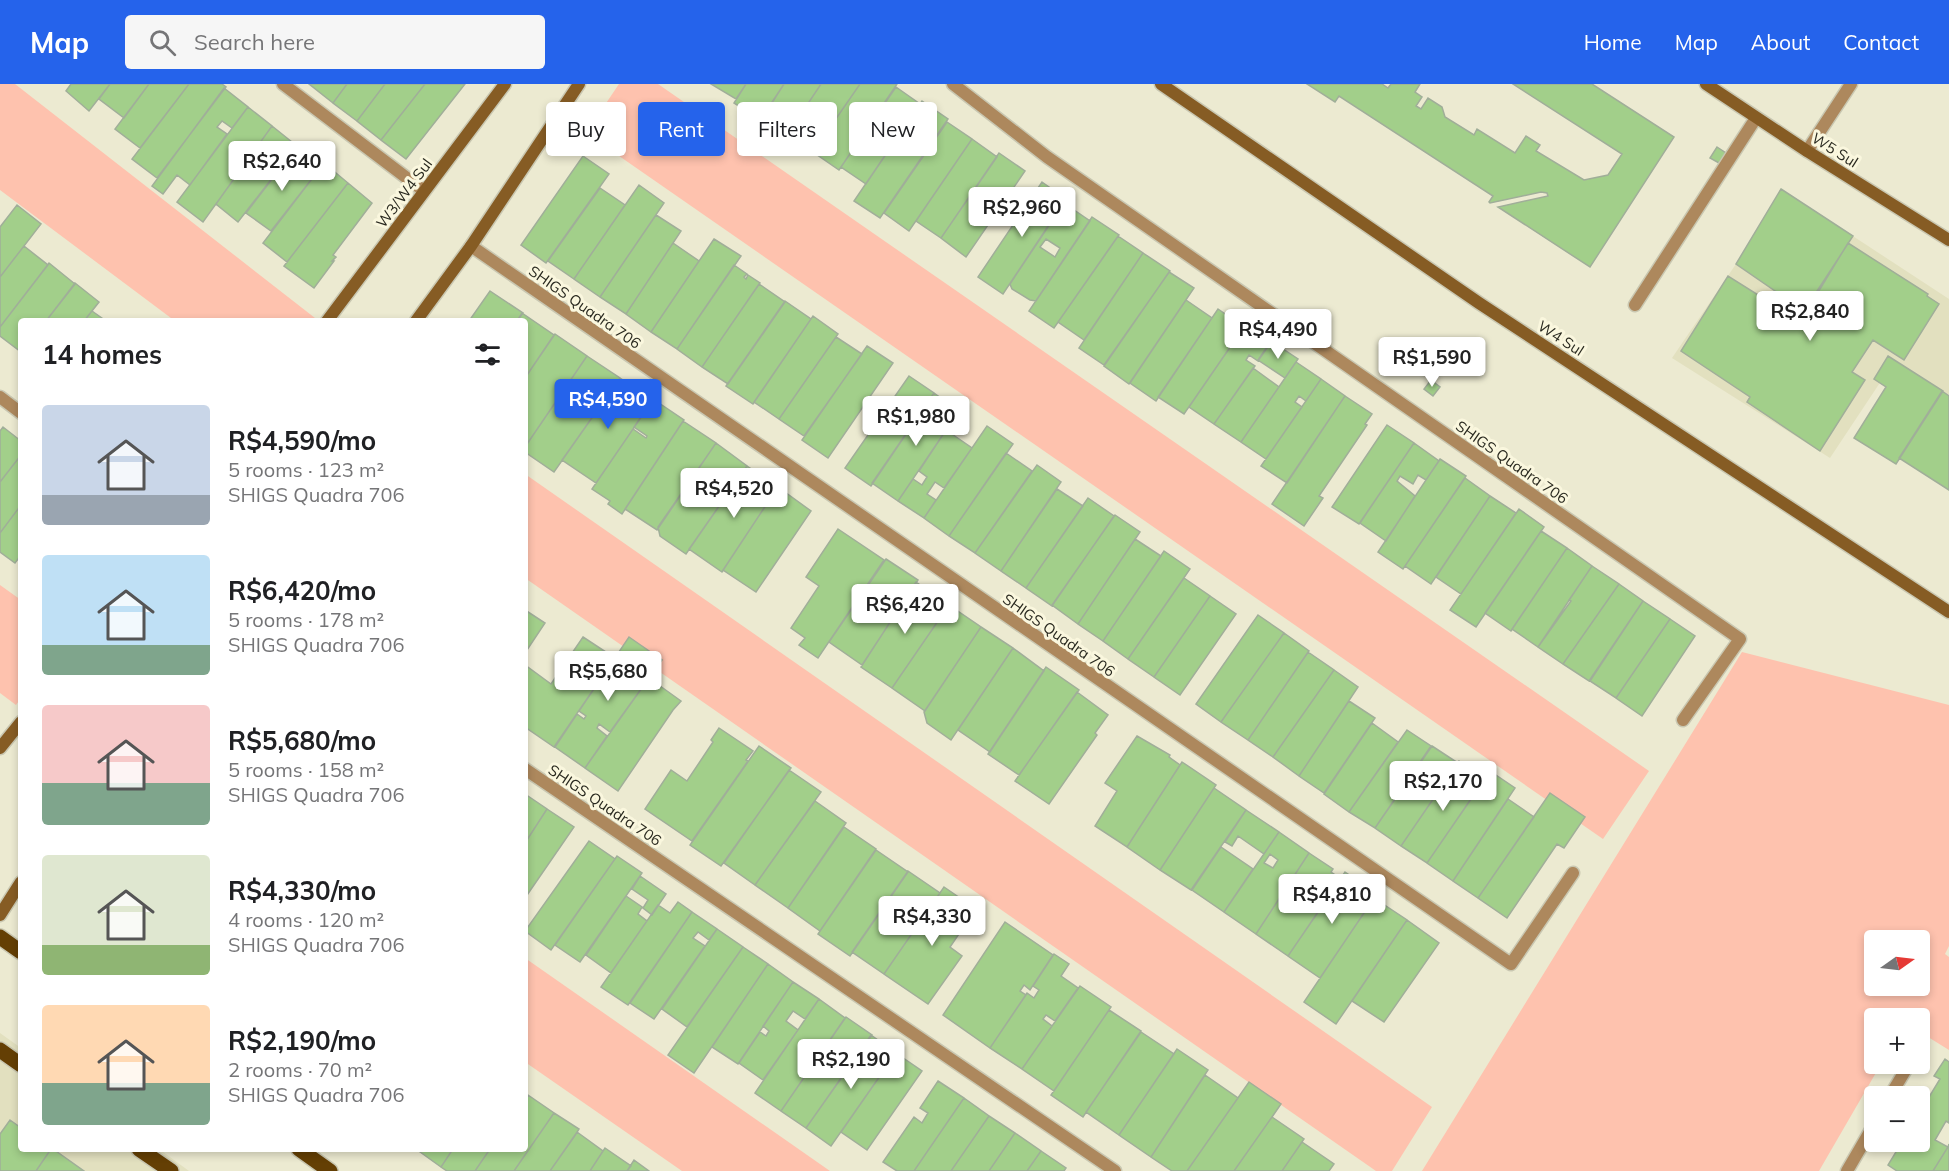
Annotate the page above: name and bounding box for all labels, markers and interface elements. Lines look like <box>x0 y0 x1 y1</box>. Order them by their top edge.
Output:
search box <box>125 15 545 69</box>
text: Map <box>30 25 89 60</box>
icon: search <box>146 26 179 59</box>
text: Search here <box>194 28 315 56</box>
text: Home <box>1584 29 1642 55</box>
text: Map <box>1675 29 1718 55</box>
text: About <box>1751 29 1810 55</box>
text: Contact <box>1843 29 1919 55</box>
chip: Buy <box>546 102 626 156</box>
chip: Rent <box>638 102 725 156</box>
chip: Filters <box>737 102 837 156</box>
chip: New <box>849 102 937 156</box>
street label: W5 Sul <box>1808 128 1862 172</box>
pin: R$2,640 <box>227 141 337 192</box>
text: R$2,640 <box>243 148 322 173</box>
street label: W3/W4 Sul <box>372 155 436 231</box>
pin: R$2,960 <box>967 187 1077 238</box>
text: R$2,960 <box>983 194 1062 219</box>
street label: SHIGS Quadra 706 <box>525 261 645 353</box>
pin: R$2,840 <box>1755 291 1865 342</box>
text: R$2,840 <box>1771 298 1850 323</box>
pin: R$4,490 <box>1223 309 1333 360</box>
text: R$4,490 <box>1239 316 1318 341</box>
street label: W4 Sul <box>1534 316 1588 360</box>
pin: R$1,590 <box>1377 337 1487 388</box>
text: 14 homes <box>42 338 162 371</box>
icon: filters <box>471 338 504 371</box>
text: R$1,590 <box>1393 344 1472 369</box>
pin: R$4,590 <box>553 379 663 430</box>
text: R$4,590 <box>569 386 648 411</box>
pin: R$1,980 <box>861 396 971 447</box>
text: R$1,980 <box>877 403 956 428</box>
street label: SHIGS Quadra 706 <box>1452 416 1572 508</box>
text: R$4,590/mo <box>228 424 376 457</box>
icon: home <box>90 429 162 501</box>
text: 5 rooms · 123 m² <box>228 457 384 482</box>
pin: R$4,520 <box>679 468 789 519</box>
text: R$4,520 <box>695 475 774 500</box>
text: SHIGS Quadra 706 <box>228 482 405 507</box>
text: R$6,420/mo <box>228 574 376 607</box>
icon: home <box>90 579 162 651</box>
pin: R$6,420 <box>850 584 960 635</box>
street label: SHIGS Quadra 706 <box>999 589 1119 681</box>
text: R$6,420 <box>866 591 945 616</box>
text: 5 rooms · 178 m² <box>228 607 384 632</box>
text: SHIGS Quadra 706 <box>228 632 405 657</box>
pin: R$5,680 <box>553 651 663 702</box>
text: R$5,680 <box>569 658 648 683</box>
text: R$5,680/mo <box>228 724 376 757</box>
icon: home <box>90 729 162 801</box>
text: 5 rooms · 158 m² <box>228 757 384 782</box>
street label: SHIGS Quadra 706 <box>545 760 665 850</box>
pin: R$2,170 <box>1388 761 1498 812</box>
text: R$2,170 <box>1404 768 1483 793</box>
text: SHIGS Quadra 706 <box>228 782 405 807</box>
text: R$4,330/mo <box>228 874 376 907</box>
pin: R$4,810 <box>1277 874 1387 925</box>
icon: home <box>90 879 162 951</box>
text: R$4,810 <box>1293 881 1372 906</box>
pin: R$4,330 <box>877 896 987 947</box>
text: R$4,330 <box>893 903 972 928</box>
text: 4 rooms · 120 m² <box>228 907 384 932</box>
north arrow <box>1864 930 1930 996</box>
map controls <box>1864 930 1930 1152</box>
text: SHIGS Quadra 706 <box>228 932 405 957</box>
button: + <box>1864 1008 1930 1074</box>
text: R$2,190/mo <box>228 1024 376 1057</box>
icon: home <box>90 1029 162 1101</box>
pin: R$2,190 <box>796 1039 906 1090</box>
text: R$2,190 <box>812 1046 891 1071</box>
text: 2 rooms · 70 m² <box>228 1057 372 1082</box>
text: SHIGS Quadra 706 <box>228 1082 405 1107</box>
button: − <box>1864 1086 1930 1152</box>

